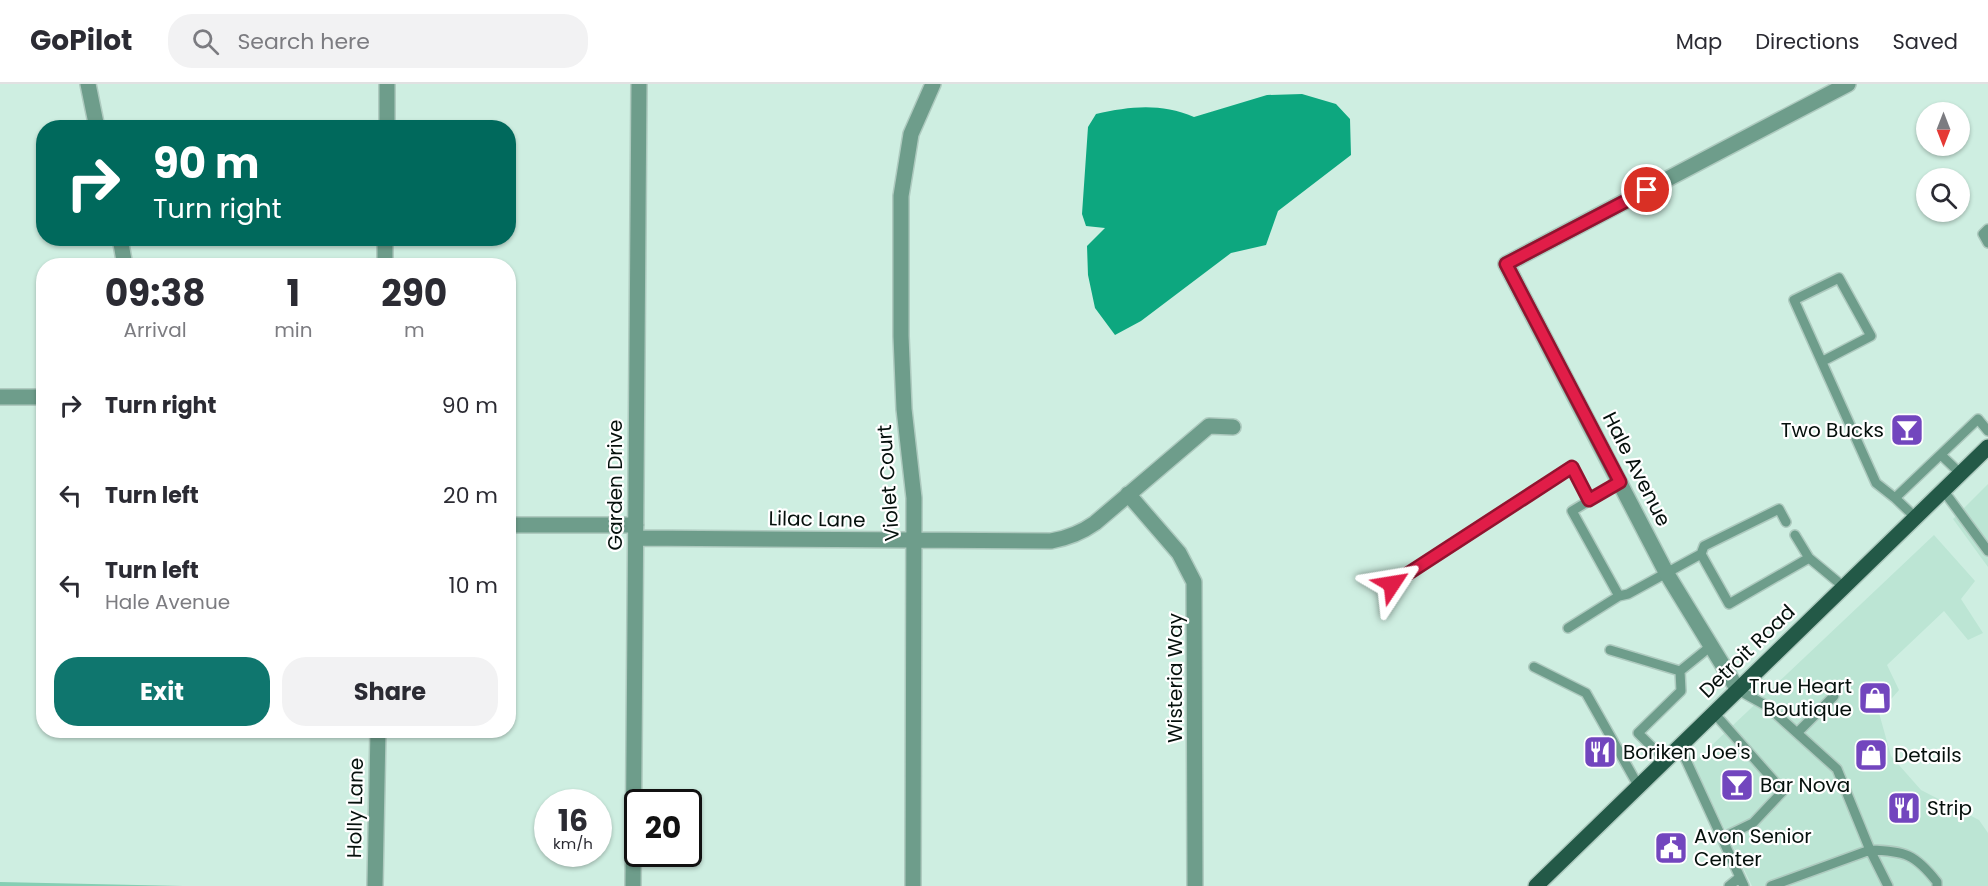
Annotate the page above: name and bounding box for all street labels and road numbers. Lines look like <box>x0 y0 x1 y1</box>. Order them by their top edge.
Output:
street label: Hale Avenue <box>1596 407 1678 531</box>
street label: Garden Drive <box>601 420 629 550</box>
street label: Violet Court <box>870 424 906 542</box>
street label: Lilac Lane <box>768 504 866 534</box>
street label: Detroit Road <box>1693 598 1801 704</box>
street label: Wisteria Way <box>1161 613 1189 743</box>
street label: Holly Lane <box>340 758 370 858</box>

